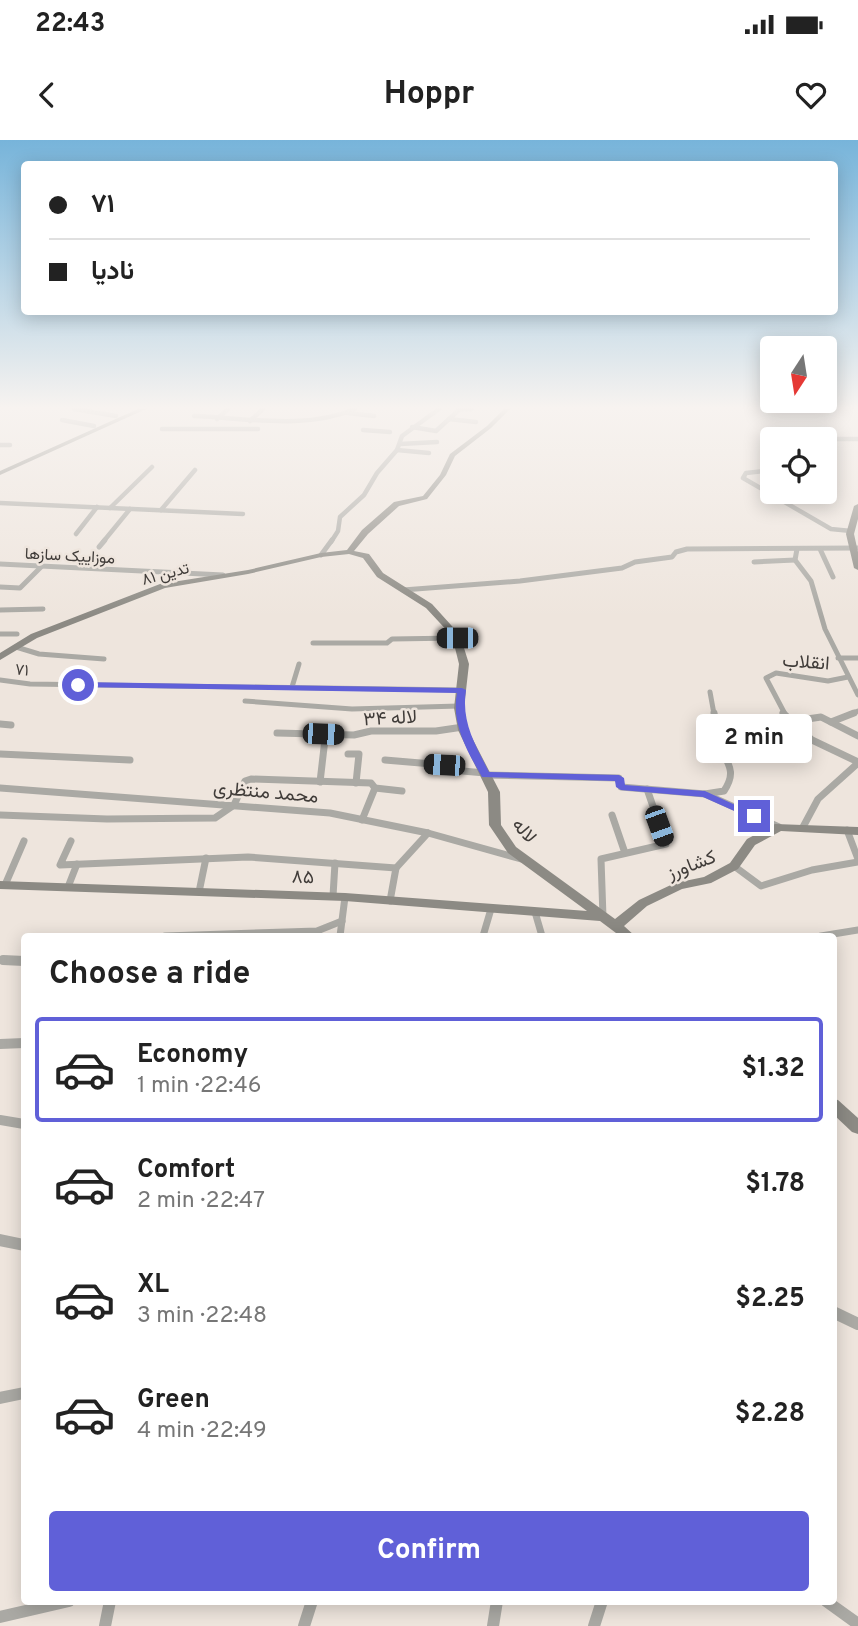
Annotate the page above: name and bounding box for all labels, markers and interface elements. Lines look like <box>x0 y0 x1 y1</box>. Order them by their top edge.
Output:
text: 22:43 <box>35 8 105 41</box>
text: Hoppr <box>384 75 474 115</box>
icon: back <box>28 76 66 114</box>
icon: heart <box>792 76 830 114</box>
text: ۷۱ <box>91 189 115 222</box>
text: نادیا <box>91 256 134 289</box>
north arrow <box>760 336 836 413</box>
map controls <box>760 336 837 504</box>
button: locate <box>760 427 837 504</box>
street label: موزاییک سازها <box>24 545 115 569</box>
street label: تدین ۸۱ <box>140 559 192 591</box>
car <box>437 628 479 649</box>
street label: انقلاب <box>781 649 830 677</box>
street label: ۷۱ <box>14 660 30 682</box>
route start <box>62 669 94 701</box>
street label: لاله ۳۴ <box>363 706 418 732</box>
callout: 2 min <box>696 714 812 764</box>
car <box>302 723 345 745</box>
text: 2 min <box>724 724 784 753</box>
car <box>423 753 466 777</box>
street label: محمد منتظری <box>212 776 319 810</box>
route end <box>738 800 770 832</box>
car <box>642 803 677 849</box>
street label: لاله <box>506 814 541 849</box>
street label: کشاورز <box>663 846 720 886</box>
street label: ۸۵ <box>291 866 315 890</box>
text: Choose a ride <box>49 955 250 995</box>
icon: car <box>53 1038 116 1101</box>
text: Economy <box>137 1039 248 1072</box>
text: $1.32 <box>742 1053 805 1086</box>
text: 1 min · 22:46 <box>137 1072 261 1101</box>
icon: car <box>53 1153 116 1216</box>
text: Comfort <box>137 1154 235 1187</box>
text: $1.78 <box>745 1168 805 1201</box>
text: 2 min · 22:47 <box>137 1187 265 1216</box>
icon: car <box>53 1268 116 1331</box>
text: XL <box>137 1269 169 1302</box>
text: $2.25 <box>735 1283 805 1316</box>
text: 3 min · 22:48 <box>137 1302 267 1331</box>
icon: car <box>53 1383 116 1446</box>
text: Green <box>137 1384 210 1417</box>
text: $2.28 <box>735 1398 805 1431</box>
text: 4 min · 22:49 <box>137 1417 267 1446</box>
button: Confirm <box>49 1511 809 1591</box>

